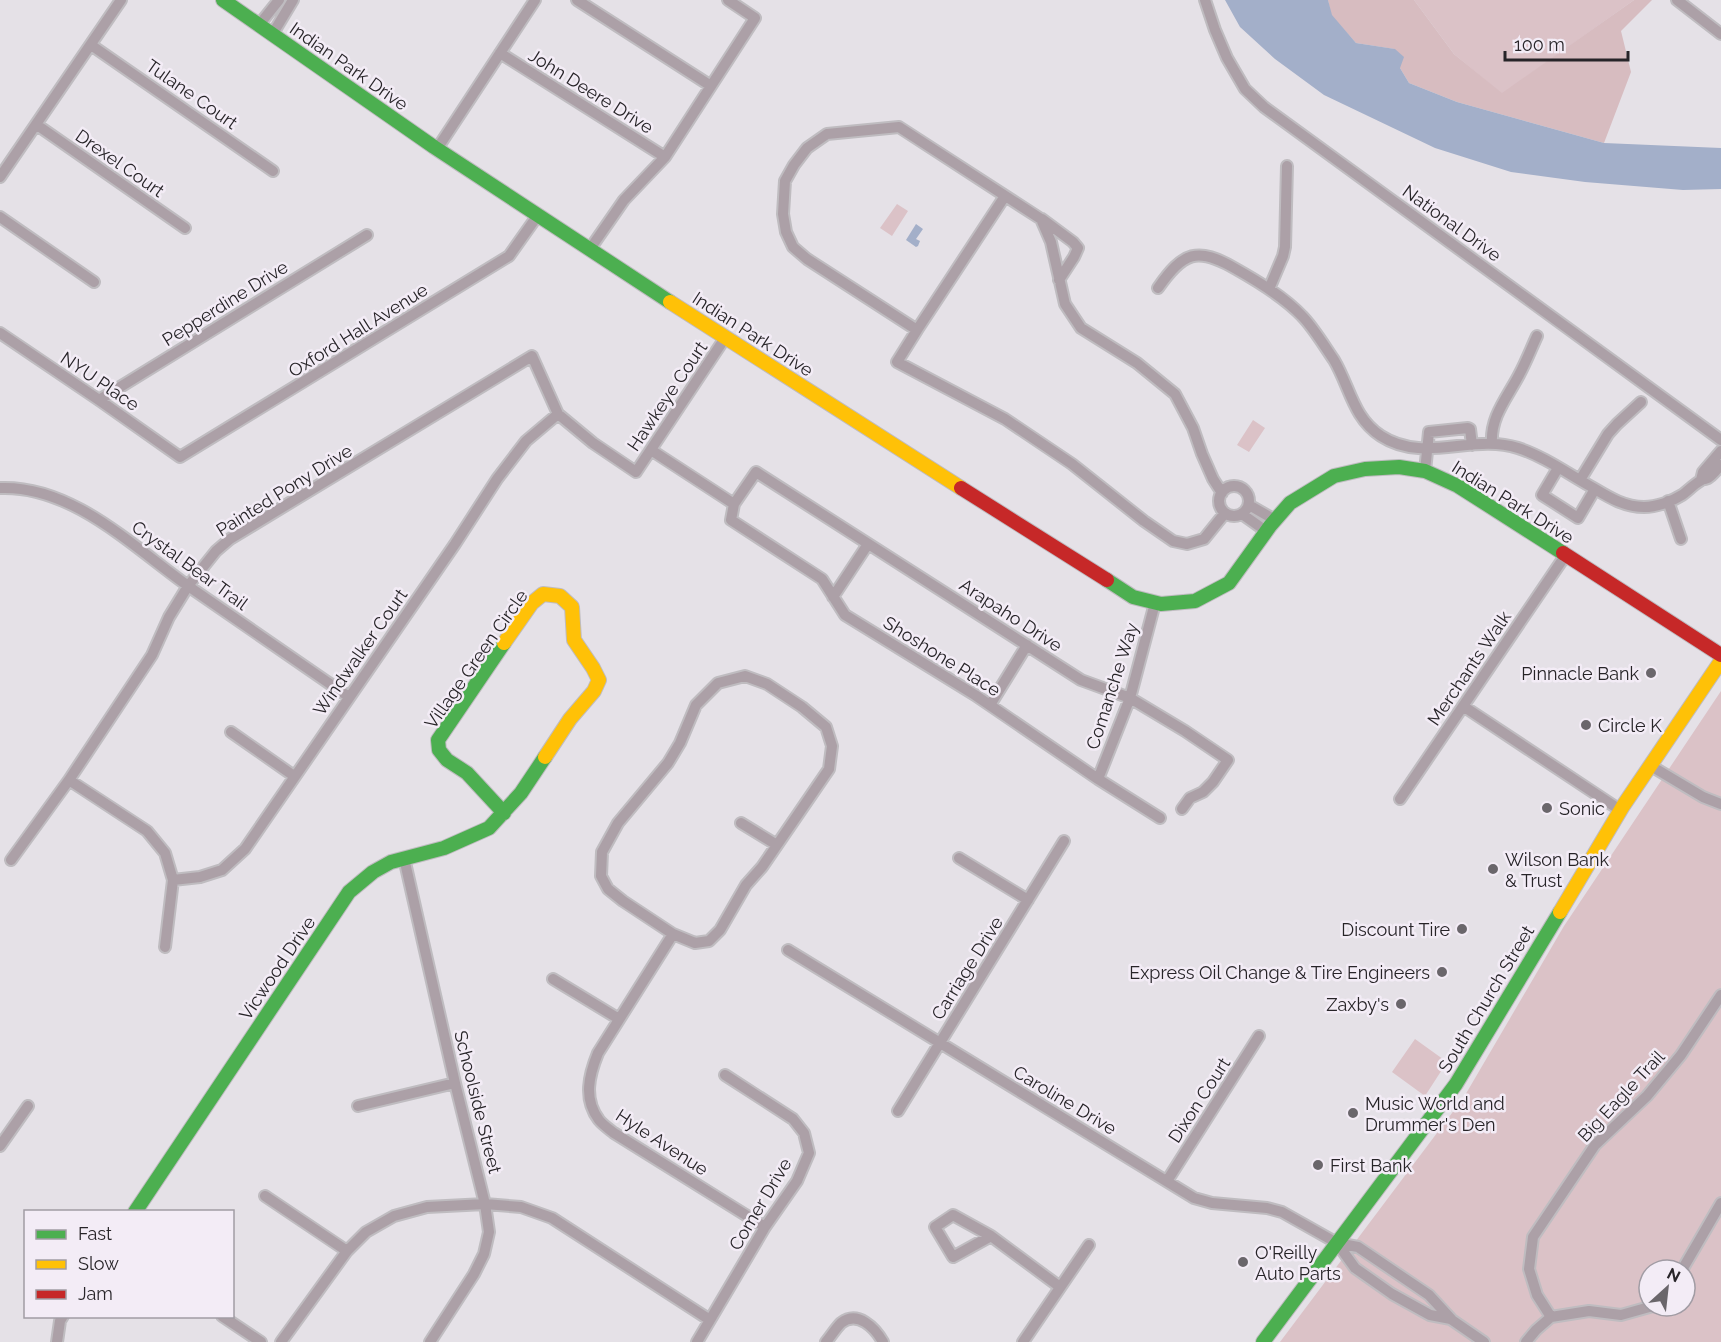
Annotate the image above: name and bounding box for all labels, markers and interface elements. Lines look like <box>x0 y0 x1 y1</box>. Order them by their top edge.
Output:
street label: Indian Park Drive <box>286 17 412 115</box>
scale bar <box>1505 24 1628 62</box>
text: 100 m <box>1514 34 1565 55</box>
street label: John Deere Drive <box>525 44 658 138</box>
street label: Tulane Court <box>142 55 242 133</box>
street label: Drexel Court <box>72 125 168 201</box>
street label: National Drive <box>1399 180 1506 266</box>
street label: Pepperdine Drive <box>158 256 292 350</box>
street label: Oxford Hall Avenue <box>285 278 432 381</box>
street label: Indian Park Drive <box>689 287 817 381</box>
street label: Hawkeye Court <box>623 337 711 455</box>
street label: NYU Place <box>57 347 144 415</box>
street label: Painted Pony Drive <box>212 439 356 540</box>
street label: Indian Park Drive <box>1448 456 1578 548</box>
street label: Crystal Bear Trail <box>128 516 252 614</box>
street label: Arapaho Drive <box>956 574 1067 656</box>
street label: Windwalker Court <box>308 585 412 719</box>
street label: Village Green Circle <box>420 585 532 733</box>
street label: Merchants Walk <box>1423 606 1515 729</box>
street label: Shoshone Place <box>880 612 1005 701</box>
street label: Comanche Way <box>1082 620 1142 752</box>
place label: Pinnacle Bank <box>1521 663 1639 684</box>
marker: Pinnacle Bank <box>1644 666 1658 680</box>
place label: Circle K <box>1598 715 1662 736</box>
marker: Circle K <box>1579 718 1593 732</box>
place label: Sonic <box>1559 798 1605 819</box>
marker: Sonic <box>1540 801 1554 815</box>
place label: Wilson Bank & Trust <box>1505 849 1609 891</box>
marker: Wilson Bank & Trust <box>1486 862 1500 876</box>
street label: Vicwood Drive <box>235 912 320 1024</box>
street label: Carriage Drive <box>927 912 1007 1023</box>
place label: Discount Tire <box>1341 919 1450 940</box>
street label: South Church Street <box>1434 922 1538 1076</box>
marker: Discount Tire <box>1455 922 1469 936</box>
place label: Express Oil Change & Tire Engineers <box>1129 962 1430 983</box>
marker: Express Oil Change & Tire Engineers <box>1435 965 1449 979</box>
place label: Zaxby's <box>1326 994 1389 1015</box>
marker: Zaxby's <box>1394 997 1408 1011</box>
street label: Schoolside Street <box>450 1028 506 1176</box>
street label: Big Eagle Trail <box>1573 1046 1669 1146</box>
street label: Dixon Court <box>1164 1053 1234 1147</box>
street label: Caroline Drive <box>1010 1061 1121 1139</box>
place label: Music World and Drummer's Den <box>1365 1093 1505 1135</box>
street label: Hyle Avenue <box>612 1104 712 1180</box>
marker: Music World and Drummer's Den <box>1346 1106 1360 1120</box>
street label: Comer Drive <box>724 1154 796 1254</box>
place label: First Bank <box>1330 1155 1412 1176</box>
marker: First Bank <box>1311 1158 1325 1172</box>
legend <box>24 1210 234 1318</box>
text: Fast <box>78 1223 112 1244</box>
place label: O'Reilly Auto Parts <box>1255 1242 1341 1284</box>
text: Slow <box>78 1253 119 1274</box>
marker: O'Reilly Auto Parts <box>1236 1255 1250 1269</box>
north arrow <box>1637 1258 1697 1318</box>
text: N <box>1664 1264 1683 1286</box>
text: Jam <box>78 1283 113 1304</box>

